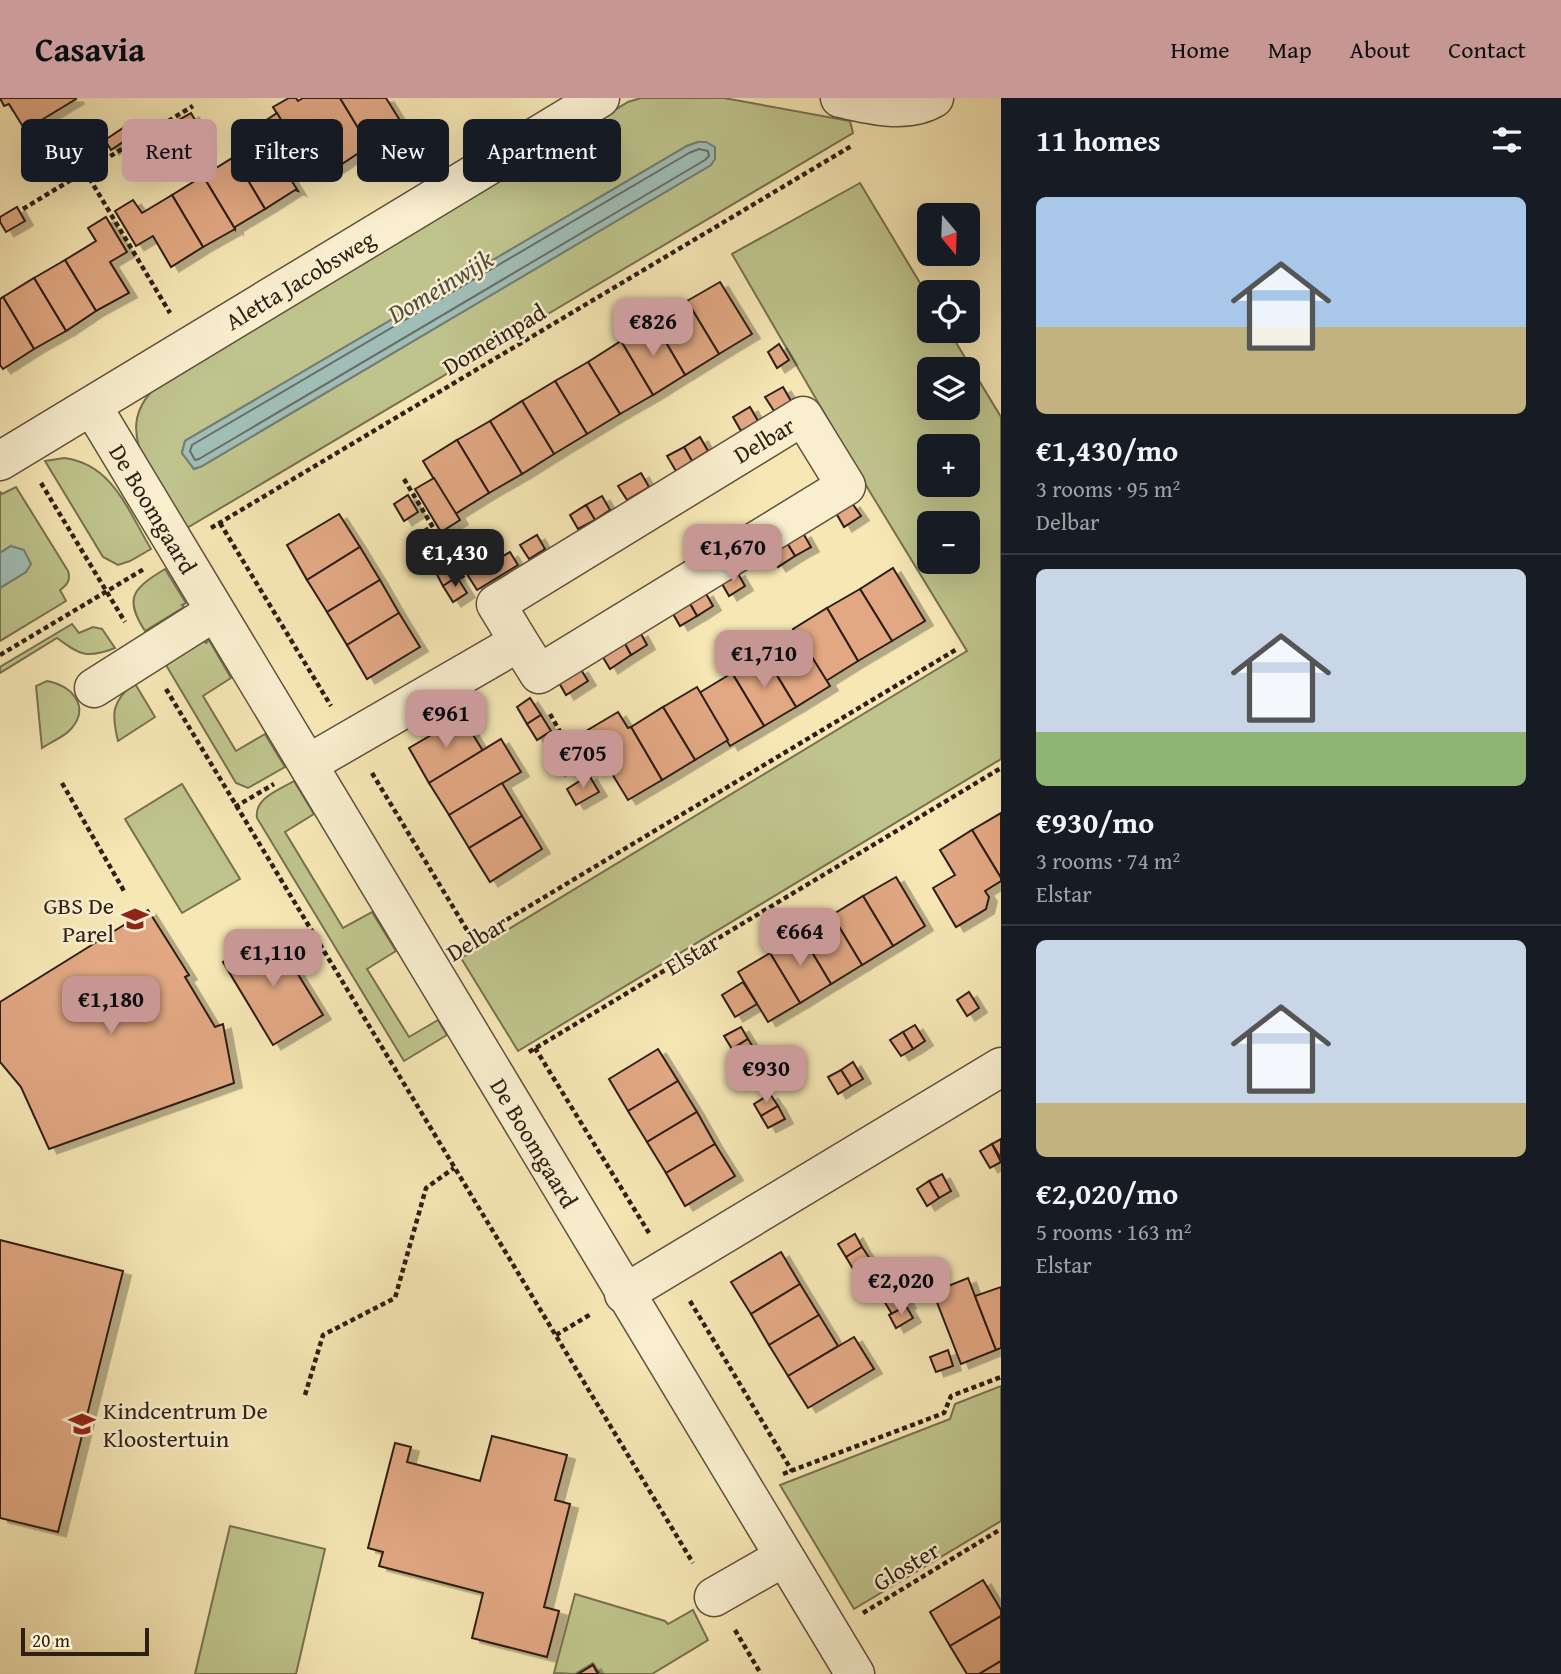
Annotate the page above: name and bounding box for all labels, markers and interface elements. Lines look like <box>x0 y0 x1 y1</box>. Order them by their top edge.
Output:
text: Casavia <box>35 25 145 73</box>
text: Home <box>1171 32 1230 67</box>
text: Map <box>1268 32 1312 67</box>
text: About <box>1350 32 1410 67</box>
text: Contact <box>1448 32 1526 67</box>
text: 11 homes <box>1036 118 1161 162</box>
chip: Buy <box>21 119 108 182</box>
chip: Rent <box>122 119 217 182</box>
chip: Filters <box>231 119 343 182</box>
chip: New <box>357 119 449 182</box>
chip: Apartment <box>463 119 621 182</box>
icon: filters <box>1488 121 1526 159</box>
north arrow <box>917 203 980 266</box>
map controls <box>917 203 980 574</box>
street label: Aletta Jacobsweg <box>218 221 382 339</box>
water label: Domeinwijk <box>379 239 500 333</box>
icon: home <box>1218 243 1344 369</box>
button: locate <box>917 280 980 343</box>
street label: Domeinpad <box>436 294 552 384</box>
pin: €826 <box>612 299 694 358</box>
text: €826 <box>629 304 677 337</box>
button: layers <box>917 357 980 420</box>
street label: Delbar <box>727 408 801 472</box>
text: €1,430/mo <box>1036 428 1178 472</box>
button: + <box>917 434 980 497</box>
street label: De Boomgaard <box>100 437 206 581</box>
text: 3 rooms · 95 m² <box>1036 472 1180 505</box>
text: Delbar <box>1036 505 1099 538</box>
button: − <box>917 511 980 574</box>
pin: €1,670 <box>676 524 790 584</box>
pin: €1,430 <box>398 530 512 589</box>
text: €1,670 <box>700 530 766 563</box>
text: €1,430 <box>422 535 488 568</box>
icon: home <box>1218 615 1344 741</box>
pin: €1,710 <box>707 630 821 690</box>
text: €1,710 <box>731 636 797 669</box>
pin: €961 <box>405 690 487 750</box>
text: €961 <box>422 696 470 729</box>
pin: €705 <box>542 730 624 790</box>
text: €705 <box>559 736 607 769</box>
text: €930/mo <box>1036 800 1154 844</box>
text: 3 rooms · 74 m² <box>1036 844 1180 877</box>
text: Elstar <box>1036 877 1092 910</box>
place label: GBS De Parel <box>43 888 114 951</box>
school or university icon: GBS De Parel <box>120 904 150 934</box>
street label: Delbar <box>440 906 514 970</box>
pin: €664 <box>759 908 841 968</box>
text: €664 <box>776 914 824 947</box>
street label: Elstar <box>658 924 726 984</box>
pin: €1,110 <box>216 930 330 989</box>
text: €1,110 <box>240 935 306 968</box>
pin: €1,180 <box>54 976 168 1036</box>
text: €1,180 <box>78 982 144 1015</box>
icon: home <box>1218 986 1344 1112</box>
pin: €930 <box>725 1046 807 1105</box>
text: €930 <box>742 1051 790 1084</box>
street label: De Boomgaard <box>481 1071 587 1215</box>
text: €2,020/mo <box>1036 1171 1178 1215</box>
text: 5 rooms · 163 m² <box>1036 1215 1191 1248</box>
text: Elstar <box>1036 1248 1092 1281</box>
pin: €2,020 <box>844 1258 958 1317</box>
text: €2,020 <box>868 1263 934 1296</box>
place label: Kindcentrum De Kloostertuin <box>103 1393 268 1456</box>
school or university icon: Kindcentrum De Kloostertuin <box>67 1409 97 1439</box>
street label: Gloster <box>866 1532 946 1600</box>
scale bar <box>21 1625 149 1657</box>
text: 20 m <box>32 1626 70 1654</box>

